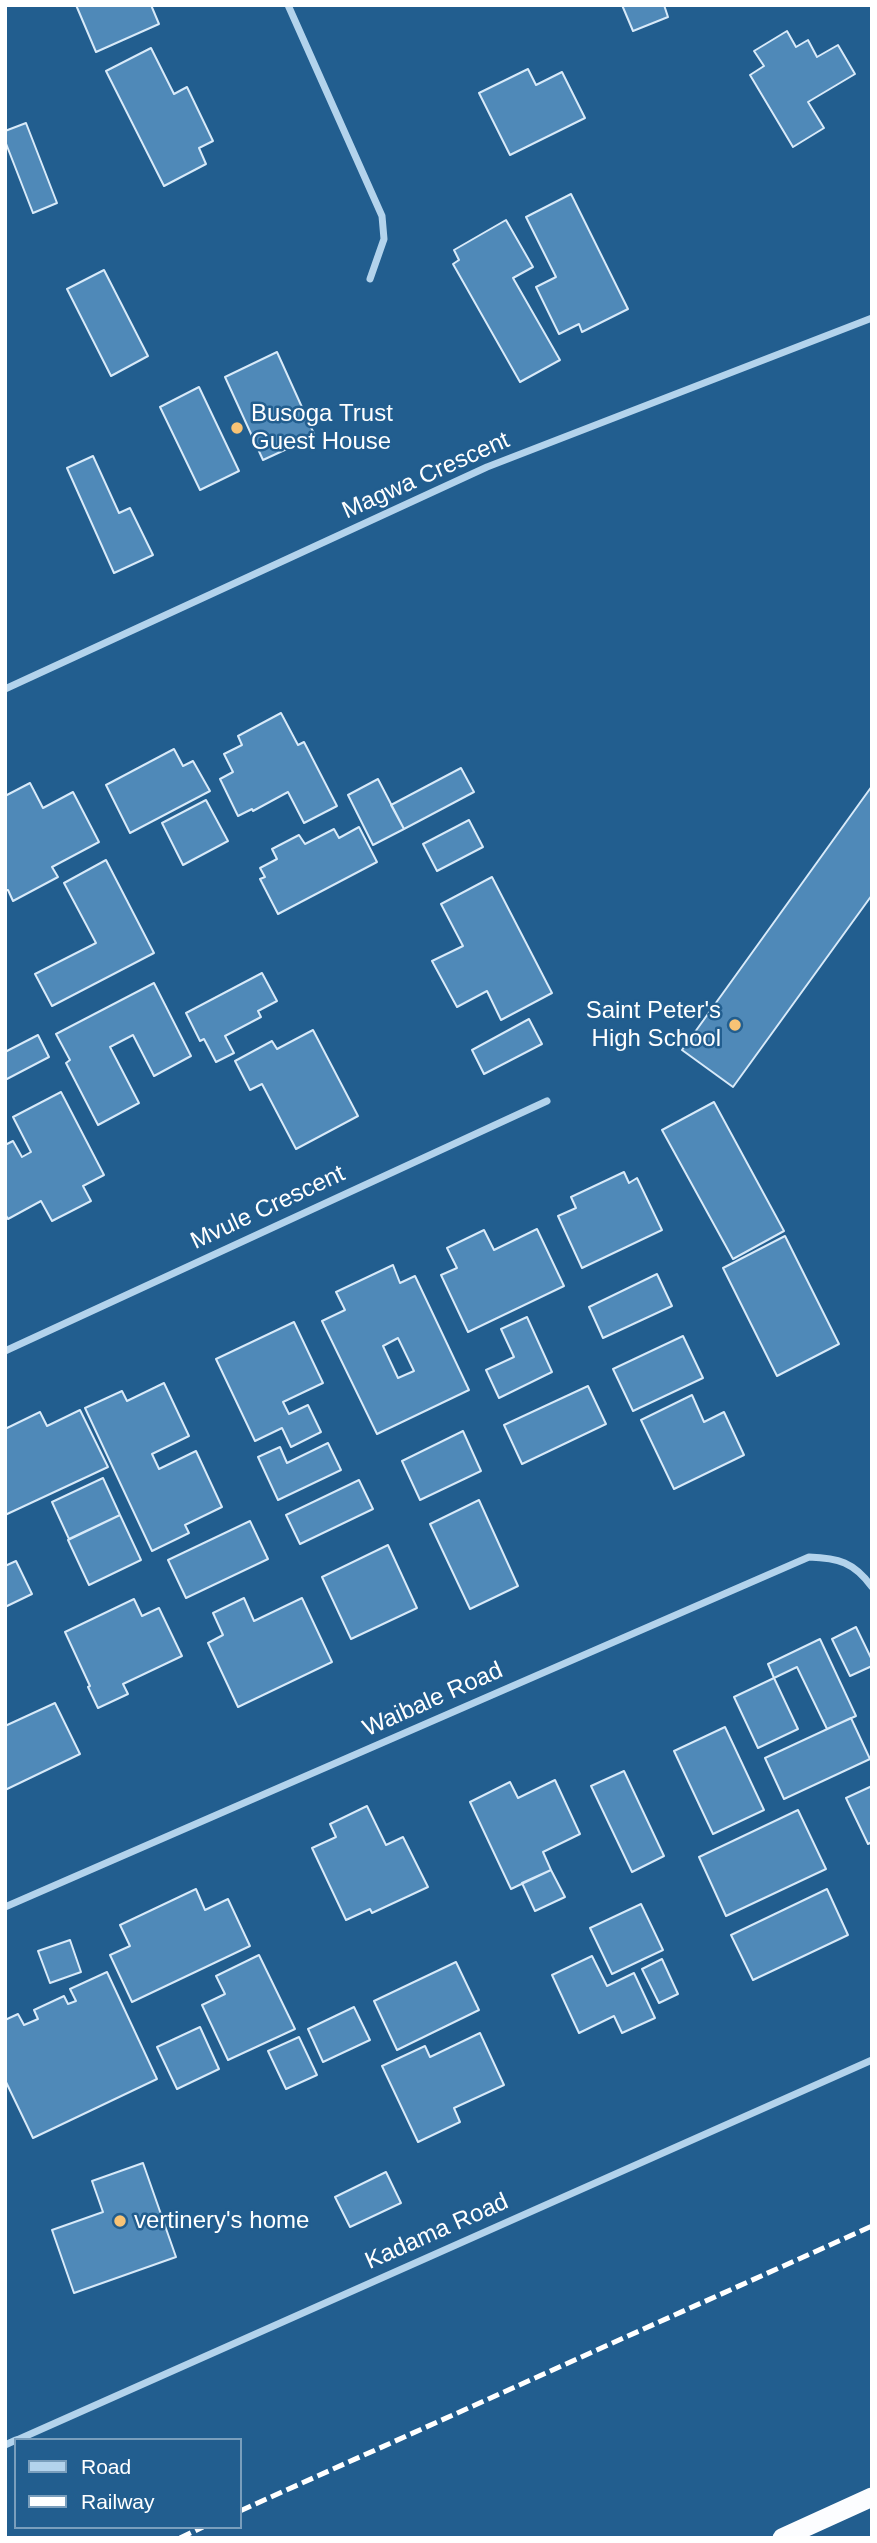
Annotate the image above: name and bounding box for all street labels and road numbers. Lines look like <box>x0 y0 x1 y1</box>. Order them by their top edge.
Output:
street label: Magwa Crescent <box>338 426 514 526</box>
street label: Mvule Crescent <box>186 1160 350 1256</box>
street label: Waibale Road <box>359 1656 507 1744</box>
street label: Kadama Road <box>361 2188 513 2276</box>

